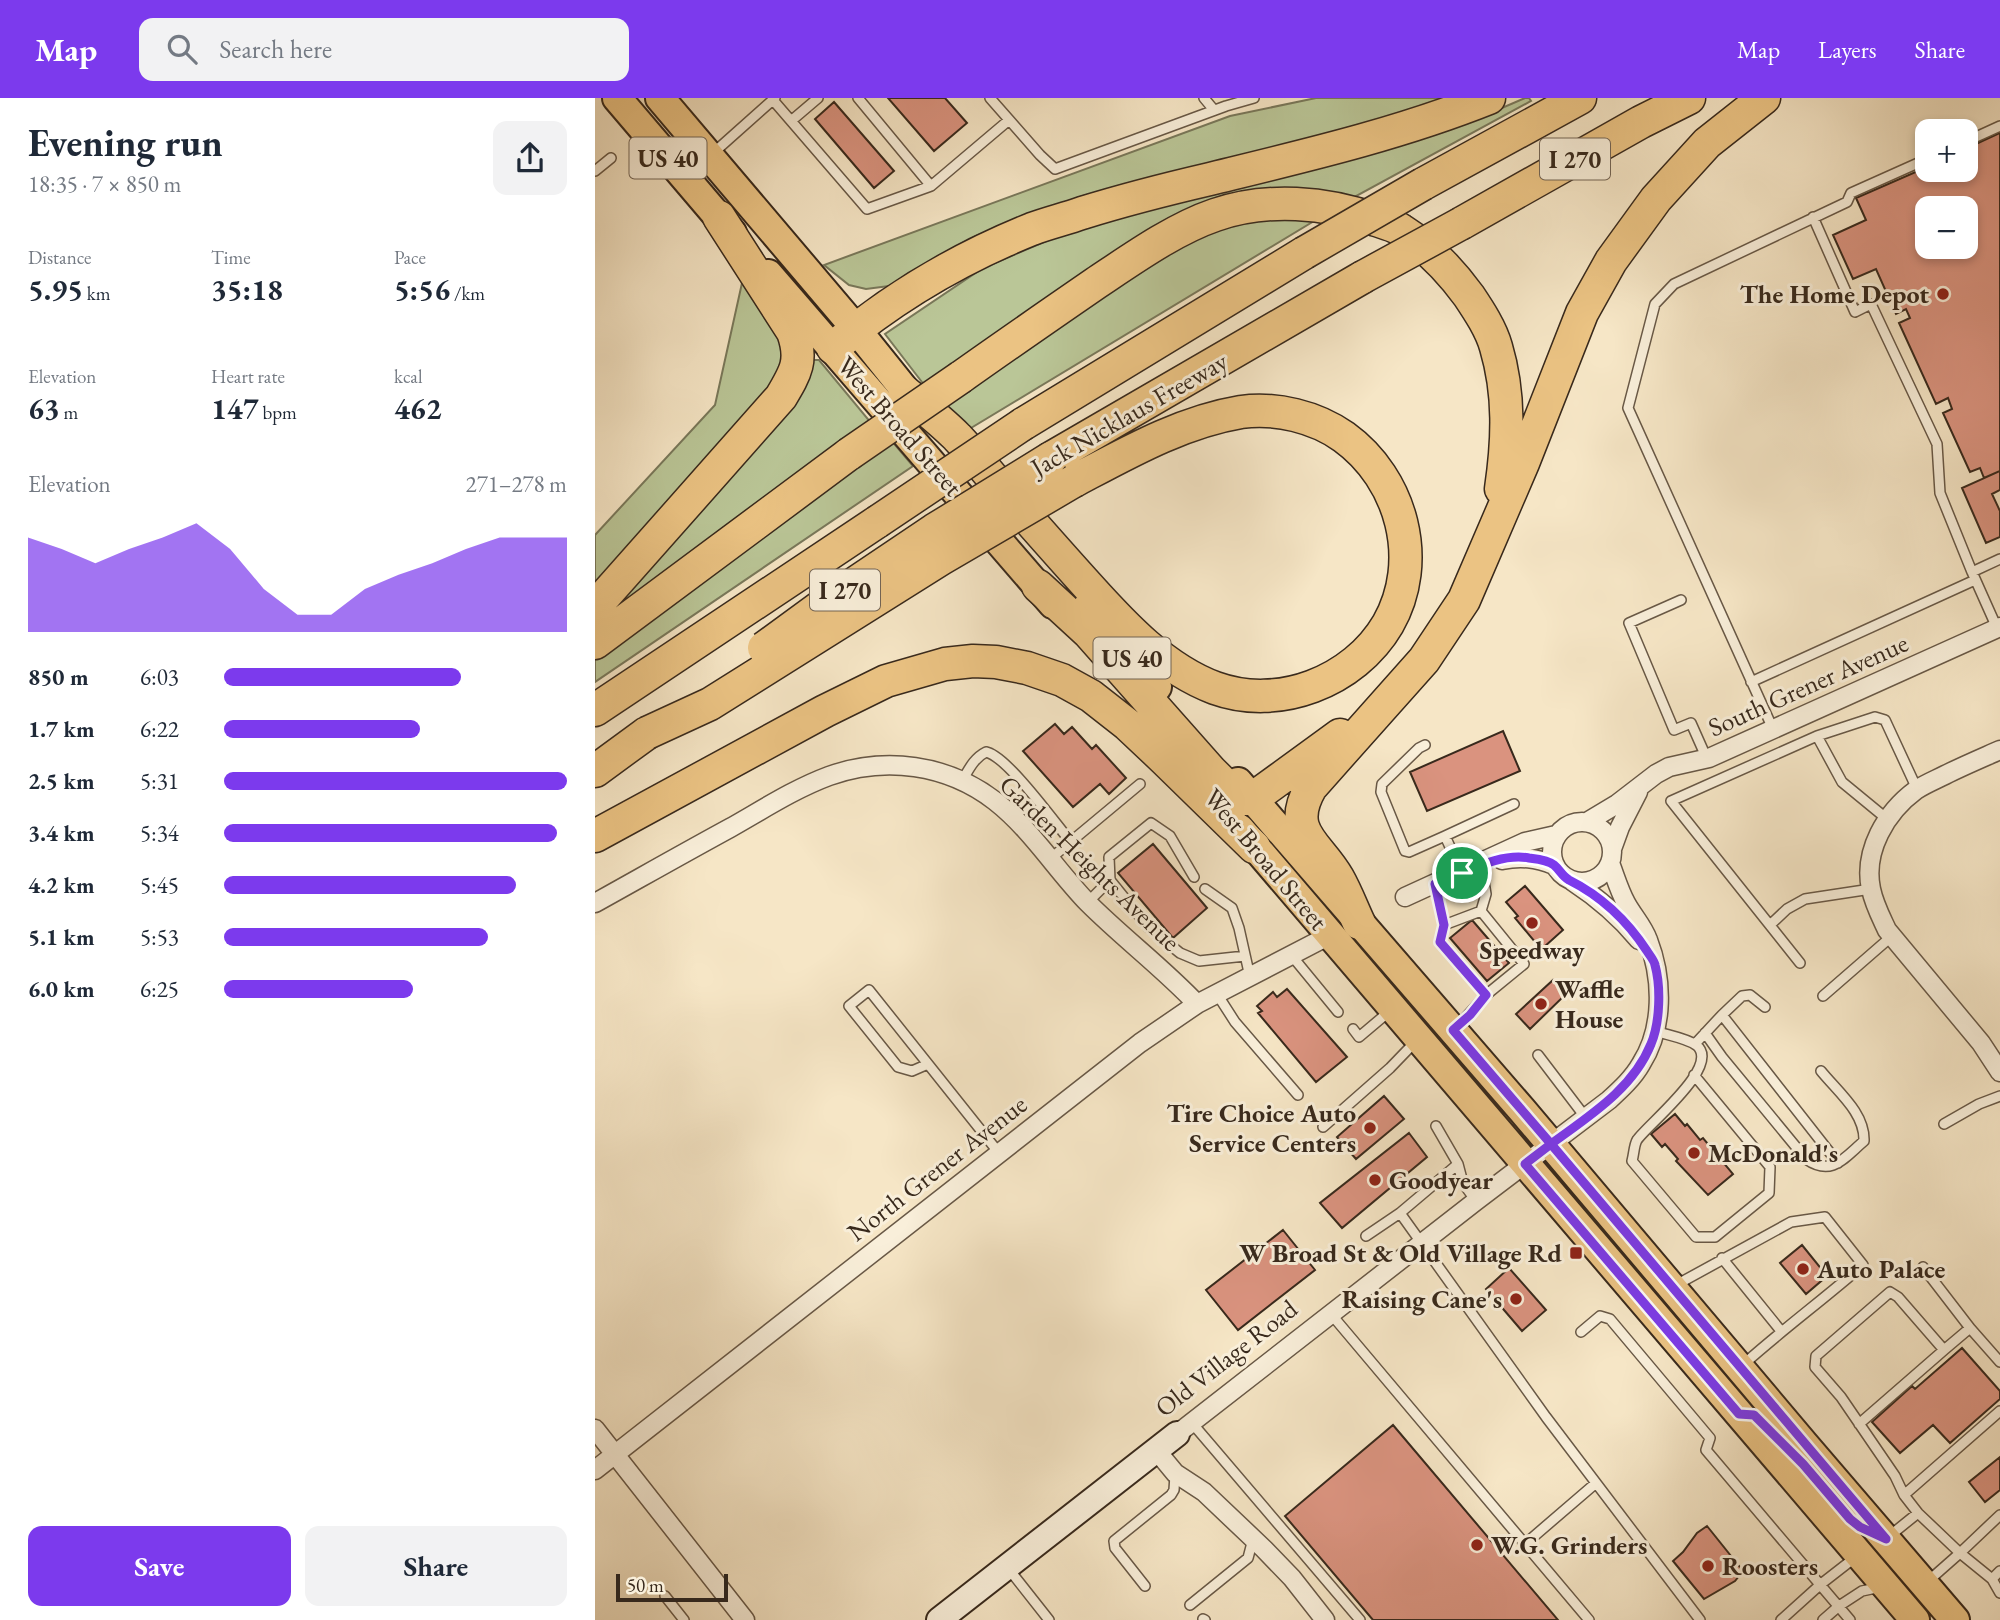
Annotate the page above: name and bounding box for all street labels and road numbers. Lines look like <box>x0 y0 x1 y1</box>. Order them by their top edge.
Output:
road number: US 40 <box>629 138 707 178</box>
road number: I 270 <box>1540 138 1610 180</box>
street label: Jack Nicklaus Freeway <box>1023 344 1234 485</box>
street label: West Broad Street <box>830 349 970 503</box>
road number: I 270 <box>810 570 880 610</box>
street label: South Grener Avenue <box>1703 626 1913 744</box>
road number: US 40 <box>1093 638 1171 678</box>
street label: Garden Heights Avenue <box>992 768 1188 958</box>
street label: West Broad Street <box>1197 781 1335 937</box>
street label: North Grener Avenue <box>840 1087 1034 1249</box>
street label: Old Village Road <box>1148 1291 1305 1424</box>

